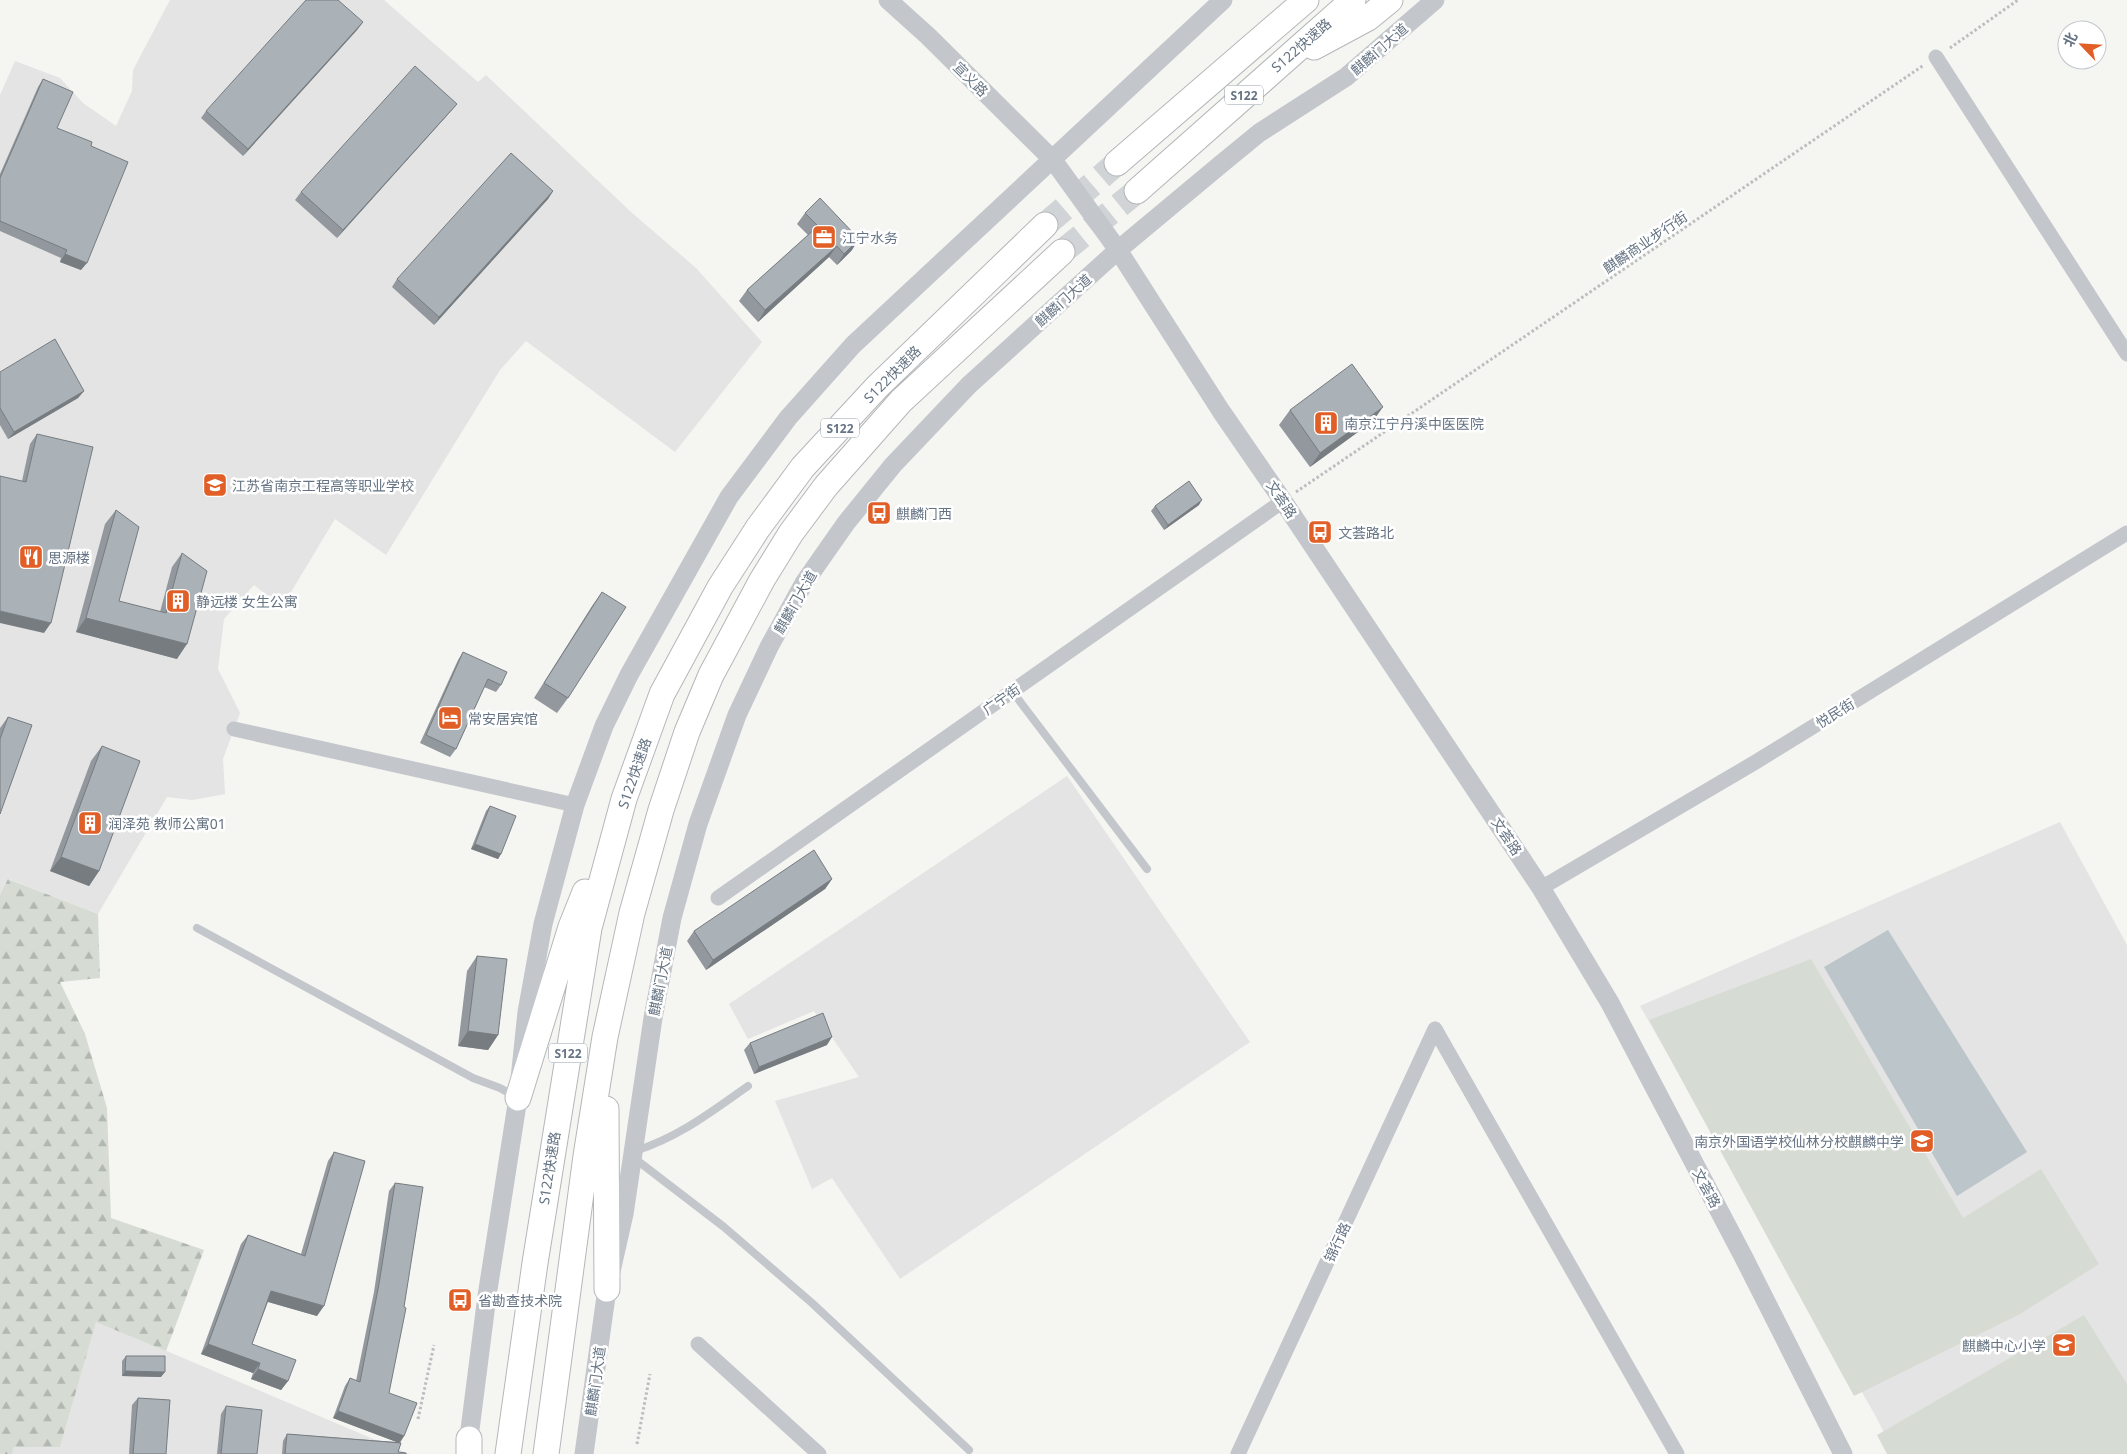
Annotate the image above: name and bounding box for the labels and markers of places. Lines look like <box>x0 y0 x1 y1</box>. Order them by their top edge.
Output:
office icon: 江宁水务 <box>811 224 837 250</box>
place label: 江宁水务 <box>842 228 898 247</box>
building icon: 南京江宁丹溪中医医院 <box>1313 410 1339 436</box>
place label: 南京江宁丹溪中医医院 <box>1344 414 1484 433</box>
school or university icon: 江苏省南京工程高等职业学校 <box>202 472 228 498</box>
place label: 江苏省南京工程高等职业学校 <box>232 476 414 495</box>
bus stop icon: 麒麟门西 <box>866 500 892 526</box>
place label: 麒麟门西 <box>896 504 952 523</box>
bus stop icon: 文荟路北 <box>1307 519 1333 545</box>
place label: 文荟路北 <box>1338 523 1394 542</box>
restaurant icon: 思源楼 <box>18 544 44 570</box>
place label: 思源楼 <box>48 548 90 567</box>
building icon: 静远楼 女生公寓 <box>165 588 191 614</box>
place label: 静远楼 女生公寓 <box>196 592 298 611</box>
hotel icon: 常安居宾馆 <box>437 705 463 731</box>
place label: 常安居宾馆 <box>468 709 538 728</box>
building icon: 润泽苑 教师公寓01 <box>77 810 103 836</box>
place label: 润泽苑 教师公寓01 <box>108 814 226 833</box>
school or university icon: 南京外国语学校仙林分校麒麟中学 <box>1909 1128 1935 1154</box>
place label: 南京外国语学校仙林分校麒麟中学 <box>1694 1132 1904 1151</box>
bus stop icon: 省勘查技术院 <box>447 1287 473 1313</box>
place label: 省勘查技术院 <box>478 1291 562 1310</box>
school or university icon: 麒麟中心小学 <box>2051 1332 2077 1358</box>
place label: 麒麟中心小学 <box>1962 1336 2046 1355</box>

